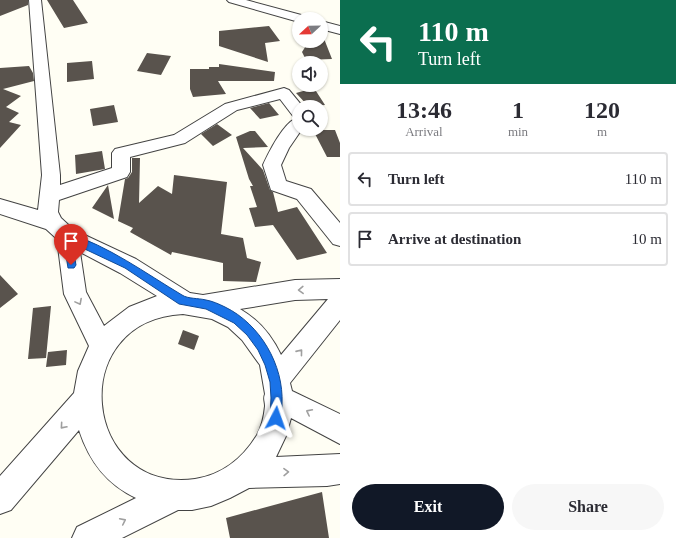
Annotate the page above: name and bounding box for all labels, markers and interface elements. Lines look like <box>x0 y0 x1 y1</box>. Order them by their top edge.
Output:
north arrow <box>292 12 328 48</box>
map controls <box>292 12 328 136</box>
icon: left <box>352 16 404 68</box>
text: 110 m <box>418 16 489 47</box>
text: Turn left <box>418 49 481 69</box>
button: sound <box>292 56 328 92</box>
text: 13:46 <box>396 97 452 123</box>
text: 1 <box>512 97 524 123</box>
text: 120 <box>584 97 620 123</box>
button: search <box>292 100 328 136</box>
text: Arrival <box>405 124 443 139</box>
text: min <box>508 124 528 139</box>
text: m <box>597 124 607 139</box>
icon: left <box>354 168 376 190</box>
text: Turn left <box>388 171 445 187</box>
text: 110 m <box>625 171 662 187</box>
pin <box>54 224 88 265</box>
icon: arrive <box>354 228 376 250</box>
icon: arrive <box>60 230 82 252</box>
text: Arrive at destination <box>388 231 521 247</box>
text: 10 m <box>632 231 662 247</box>
one-way arrow <box>298 286 304 294</box>
one-way arrow <box>74 297 82 305</box>
one-way arrow <box>295 349 302 356</box>
position arrow <box>255 397 297 439</box>
one-way arrow <box>306 410 314 417</box>
one-way arrow <box>61 421 68 429</box>
one-way arrow <box>283 468 289 476</box>
button: Exit <box>352 484 504 530</box>
button: Share <box>512 484 664 530</box>
one-way arrow <box>119 518 127 526</box>

